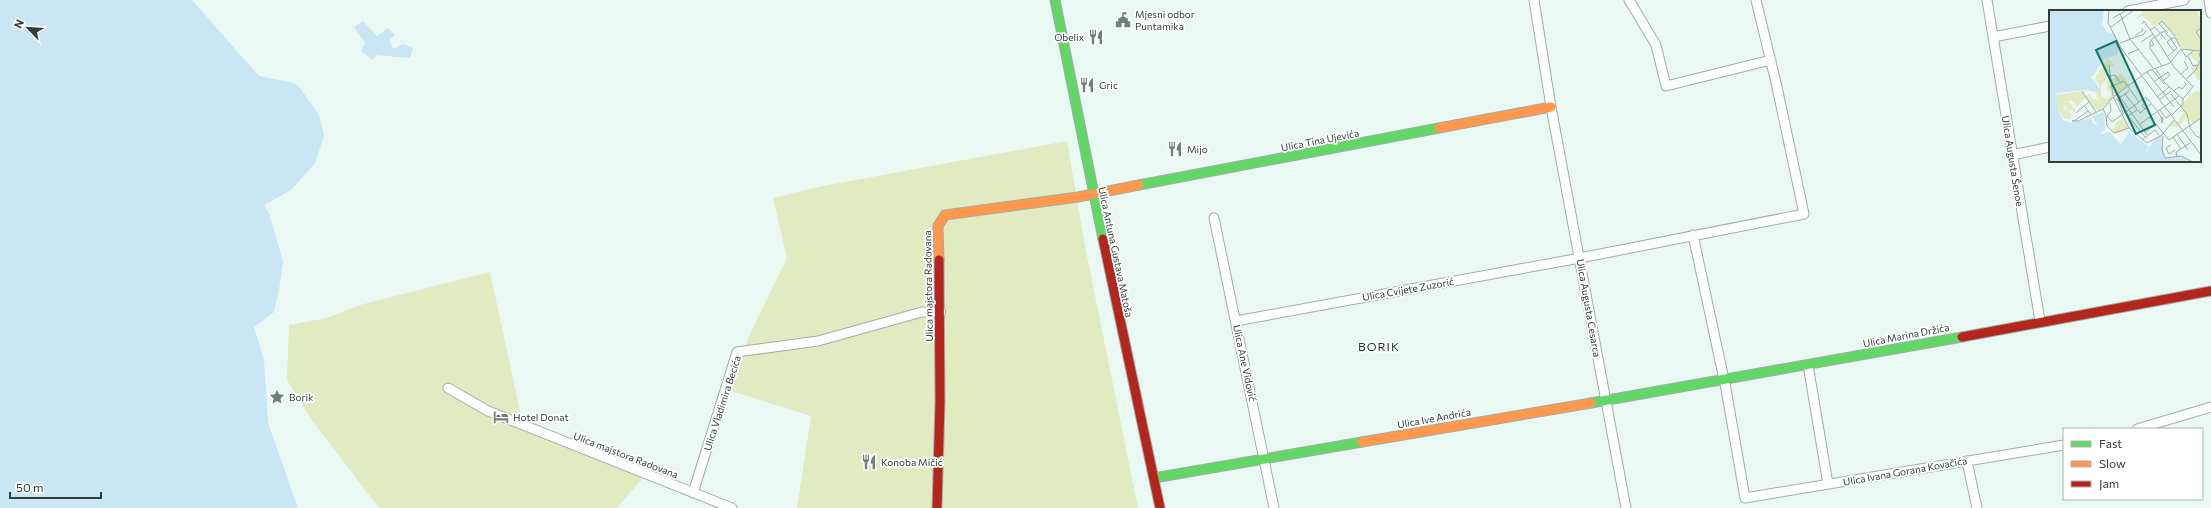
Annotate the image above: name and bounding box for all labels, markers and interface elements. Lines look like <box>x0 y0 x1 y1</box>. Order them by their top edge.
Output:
north arrow <box>8 8 48 48</box>
place label: Mjesni odbor Puntamika <box>1135 8 1195 32</box>
inset map <box>2049 10 2201 162</box>
public building icon: Mjesni odbor Puntamika <box>1114 11 1132 29</box>
text: N <box>11 17 26 30</box>
restaurant icon: Obelix <box>1087 28 1105 46</box>
place label: Obelix <box>1054 31 1085 43</box>
restaurant icon: Gric <box>1078 76 1096 94</box>
place label: Gric <box>1099 79 1118 91</box>
street label: Ulica Augusta Šenoe <box>2000 115 2026 207</box>
street label: Ulica Tina Ujevića <box>1280 127 1360 153</box>
restaurant icon: Mijo <box>1166 140 1184 158</box>
place label: Mijo <box>1187 143 1208 155</box>
street label: Ulica Antuna Gustava Matoša <box>1096 186 1136 318</box>
street label: Ulica majstora Radovana <box>921 230 935 342</box>
street label: Ulica Augusta Cesarca <box>1574 258 1604 358</box>
street label: Ulica Cvijete Zuzorić <box>1361 275 1455 303</box>
street label: Ulica Marina Držića <box>1862 321 1950 349</box>
street label: Ulica Ane Vidović <box>1231 324 1259 402</box>
district label: BORIK <box>1358 339 1400 353</box>
street label: Ulica Vladimira Becića <box>701 354 743 452</box>
place icon: Borik <box>268 388 286 406</box>
place label: Borik <box>289 391 314 403</box>
street label: Ulica Ive Andrića <box>1396 406 1472 430</box>
hotel icon: Hotel Donat <box>492 408 510 426</box>
place label: Hotel Donat <box>513 411 569 423</box>
legend <box>2063 428 2203 500</box>
street label: Ulica majstora Radovana <box>572 429 680 481</box>
text: Fast <box>2099 436 2122 450</box>
restaurant icon: Konoba Mičić <box>860 453 878 471</box>
street label: Ulica Ivana Gorana Kovačića <box>1842 454 1968 488</box>
place label: Konoba Mičić <box>881 456 943 468</box>
text: Slow <box>2099 456 2126 470</box>
scale bar <box>10 474 101 500</box>
text: Jam <box>2099 476 2119 491</box>
text: 50 m <box>16 480 44 494</box>

